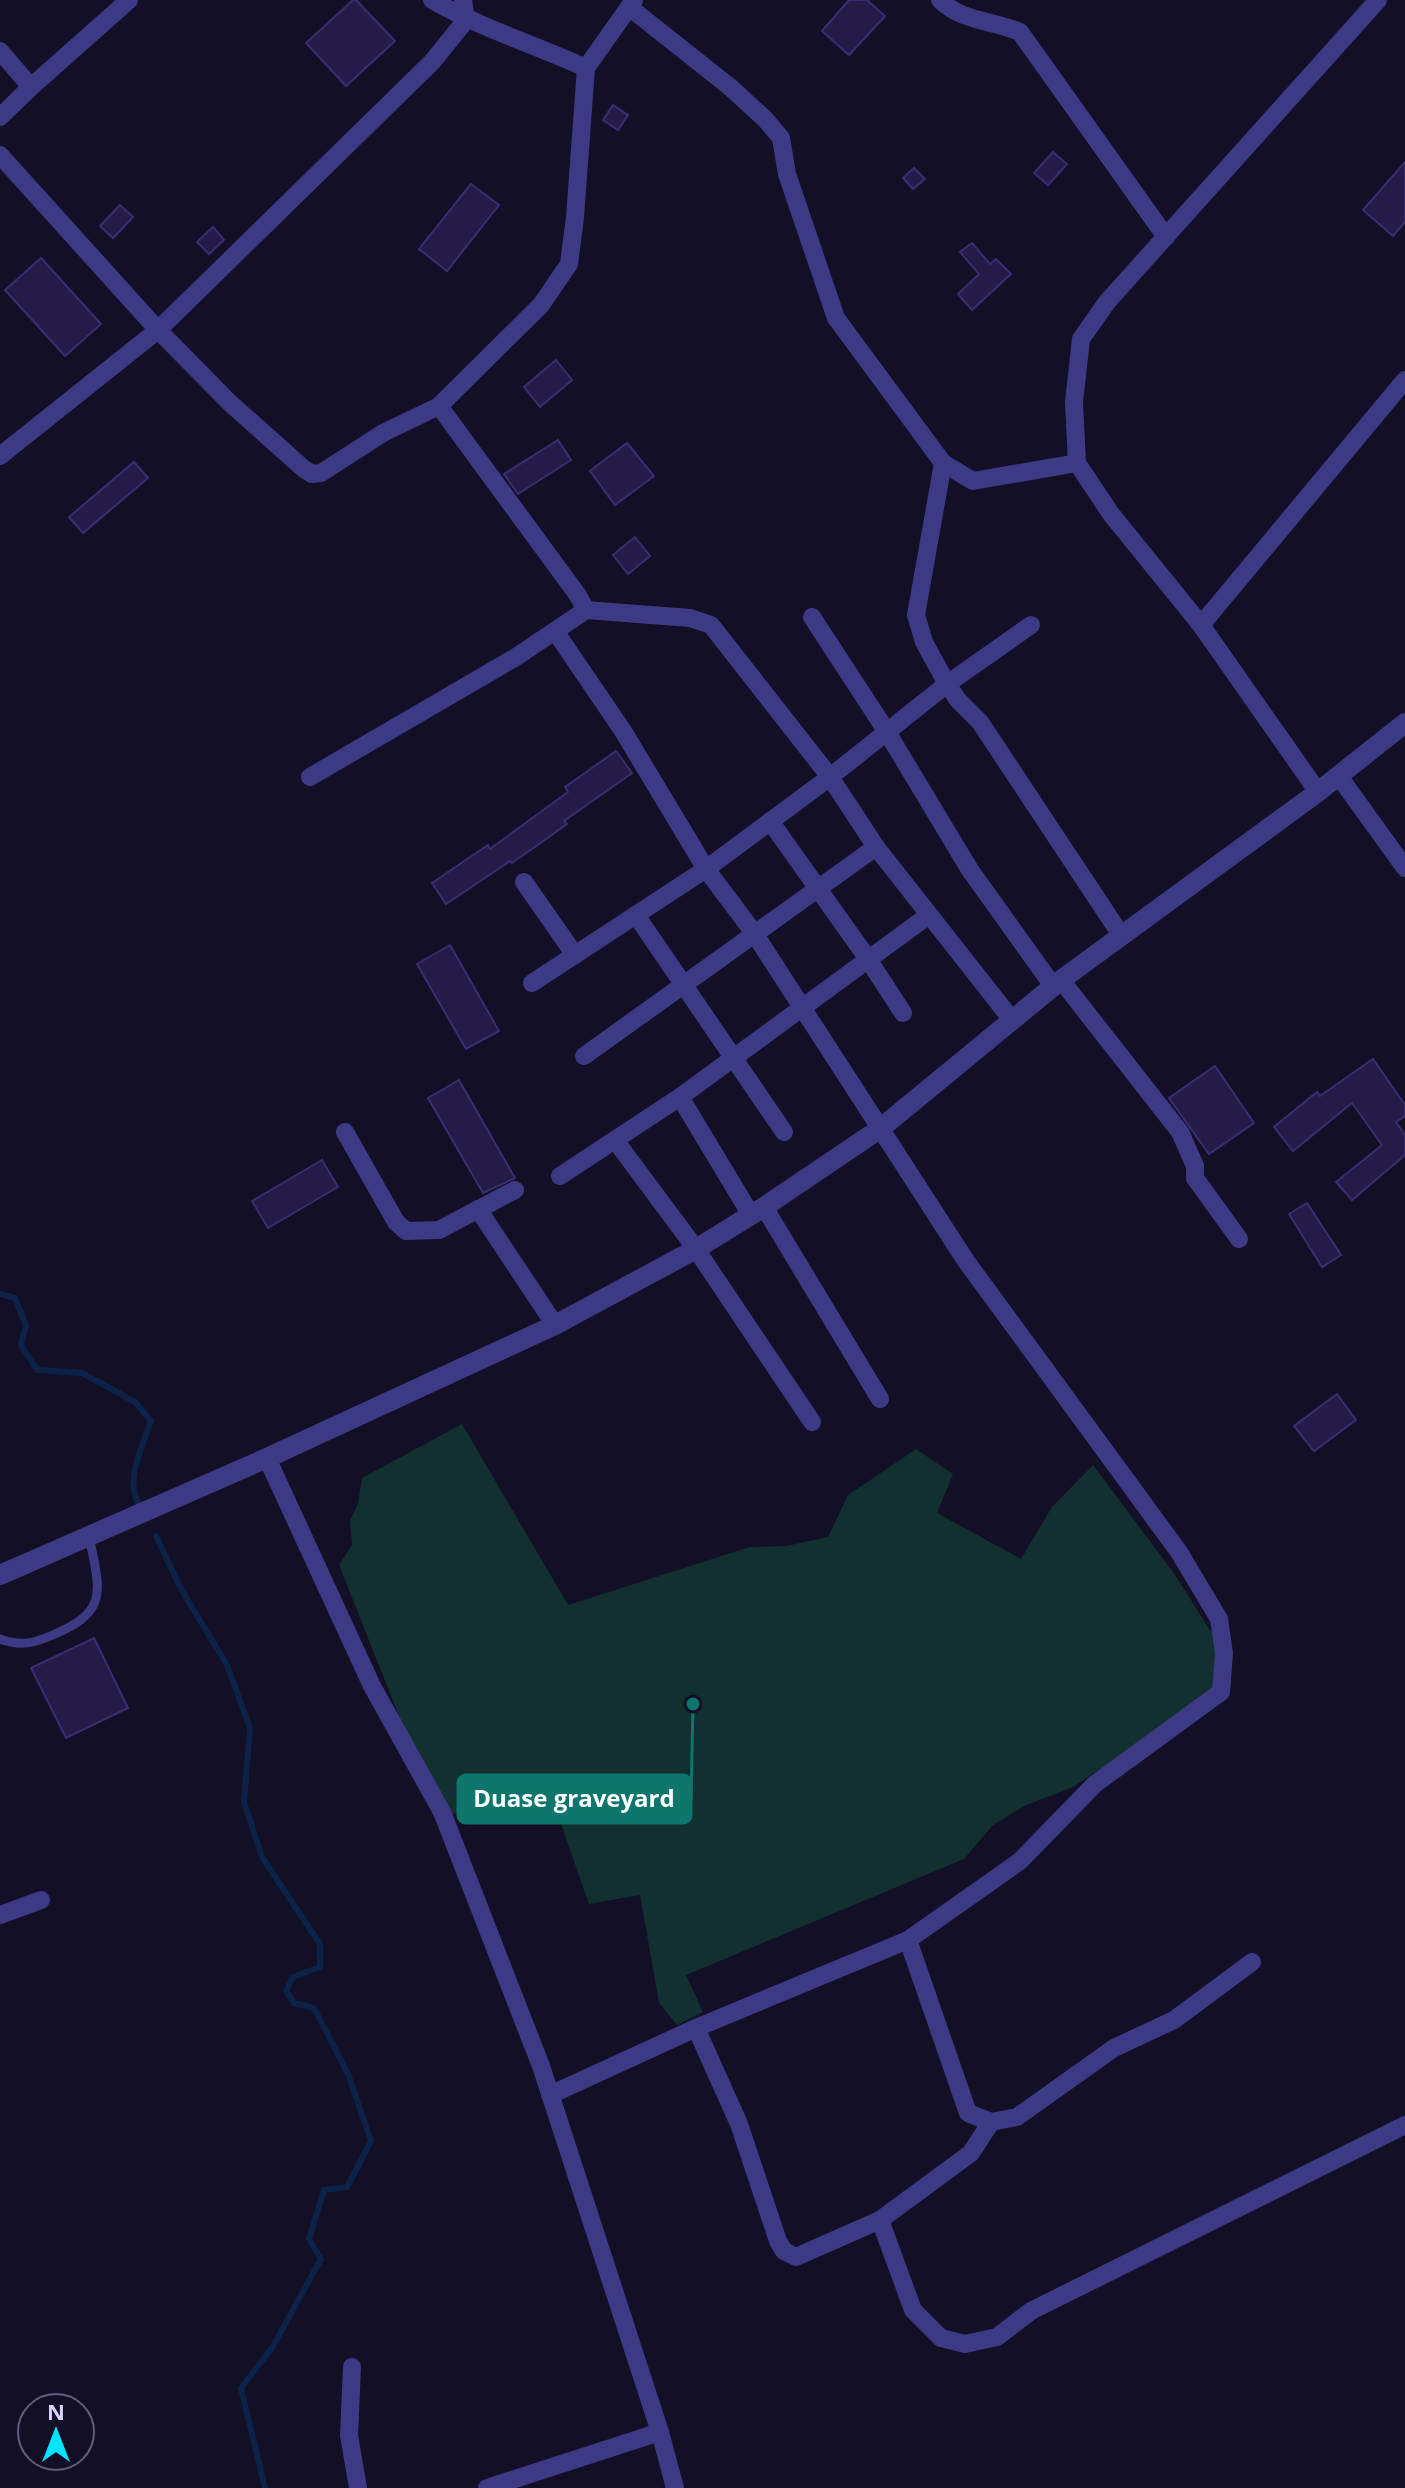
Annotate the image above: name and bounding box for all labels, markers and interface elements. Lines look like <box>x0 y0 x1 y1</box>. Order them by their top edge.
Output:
callout: Duase graveyard <box>458 1775 691 1823</box>
text: Duase graveyard <box>473 1781 675 1814</box>
north arrow <box>16 2392 96 2472</box>
text: N <box>47 2396 65 2426</box>

